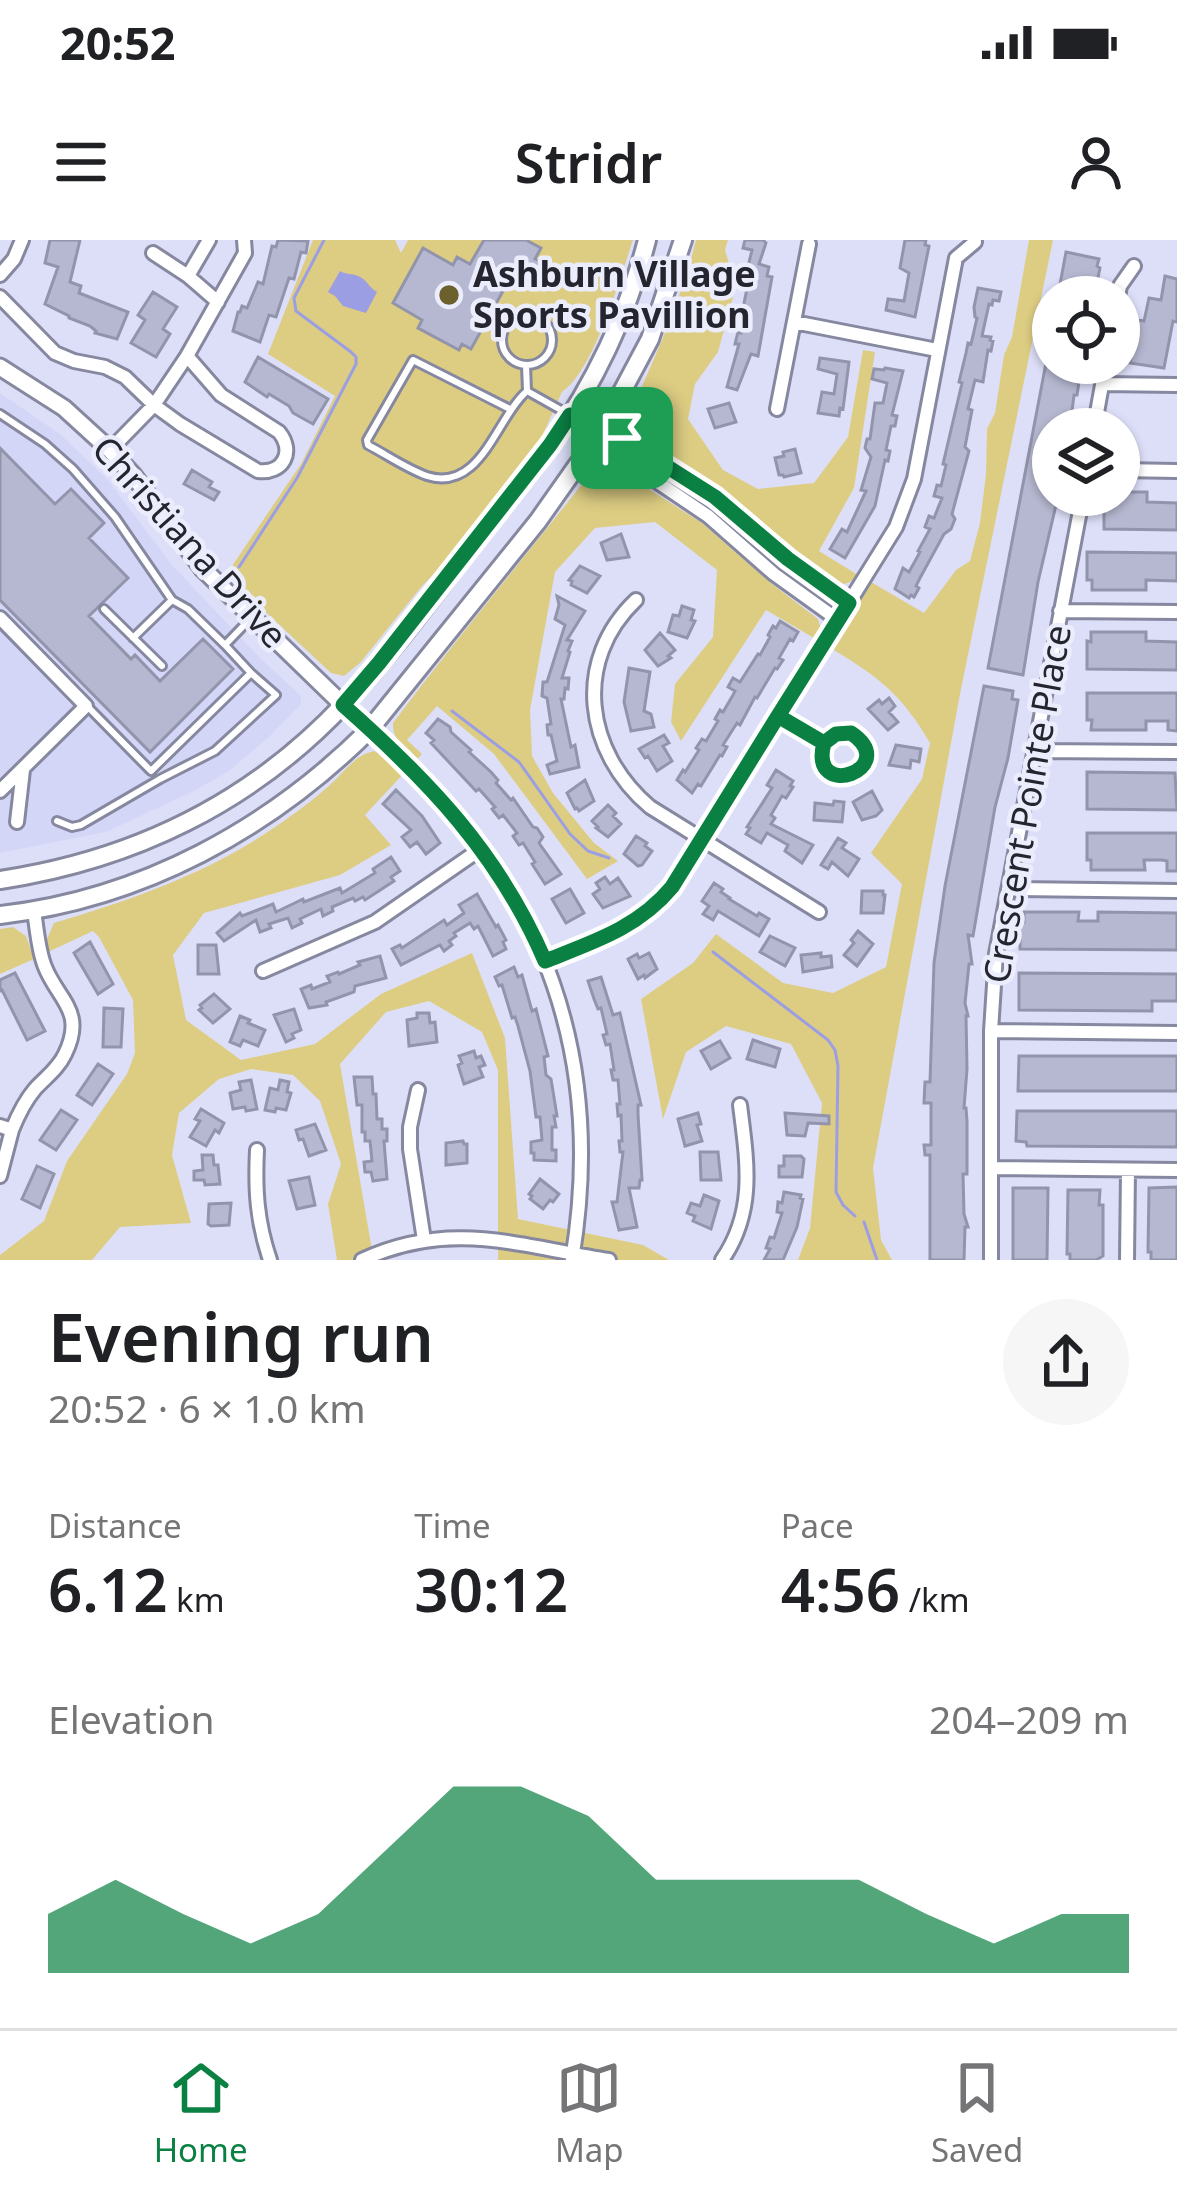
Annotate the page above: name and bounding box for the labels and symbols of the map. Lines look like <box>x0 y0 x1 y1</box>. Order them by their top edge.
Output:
place label: Ashburn Village Sports Pavillion <box>473 249 756 339</box>
marker: Ashburn Village Sports Pavillion <box>436 282 462 308</box>
pin <box>571 387 673 489</box>
street label: Christiana Drive <box>82 425 299 658</box>
street label: Crescent Pointe Place <box>971 621 1082 987</box>

